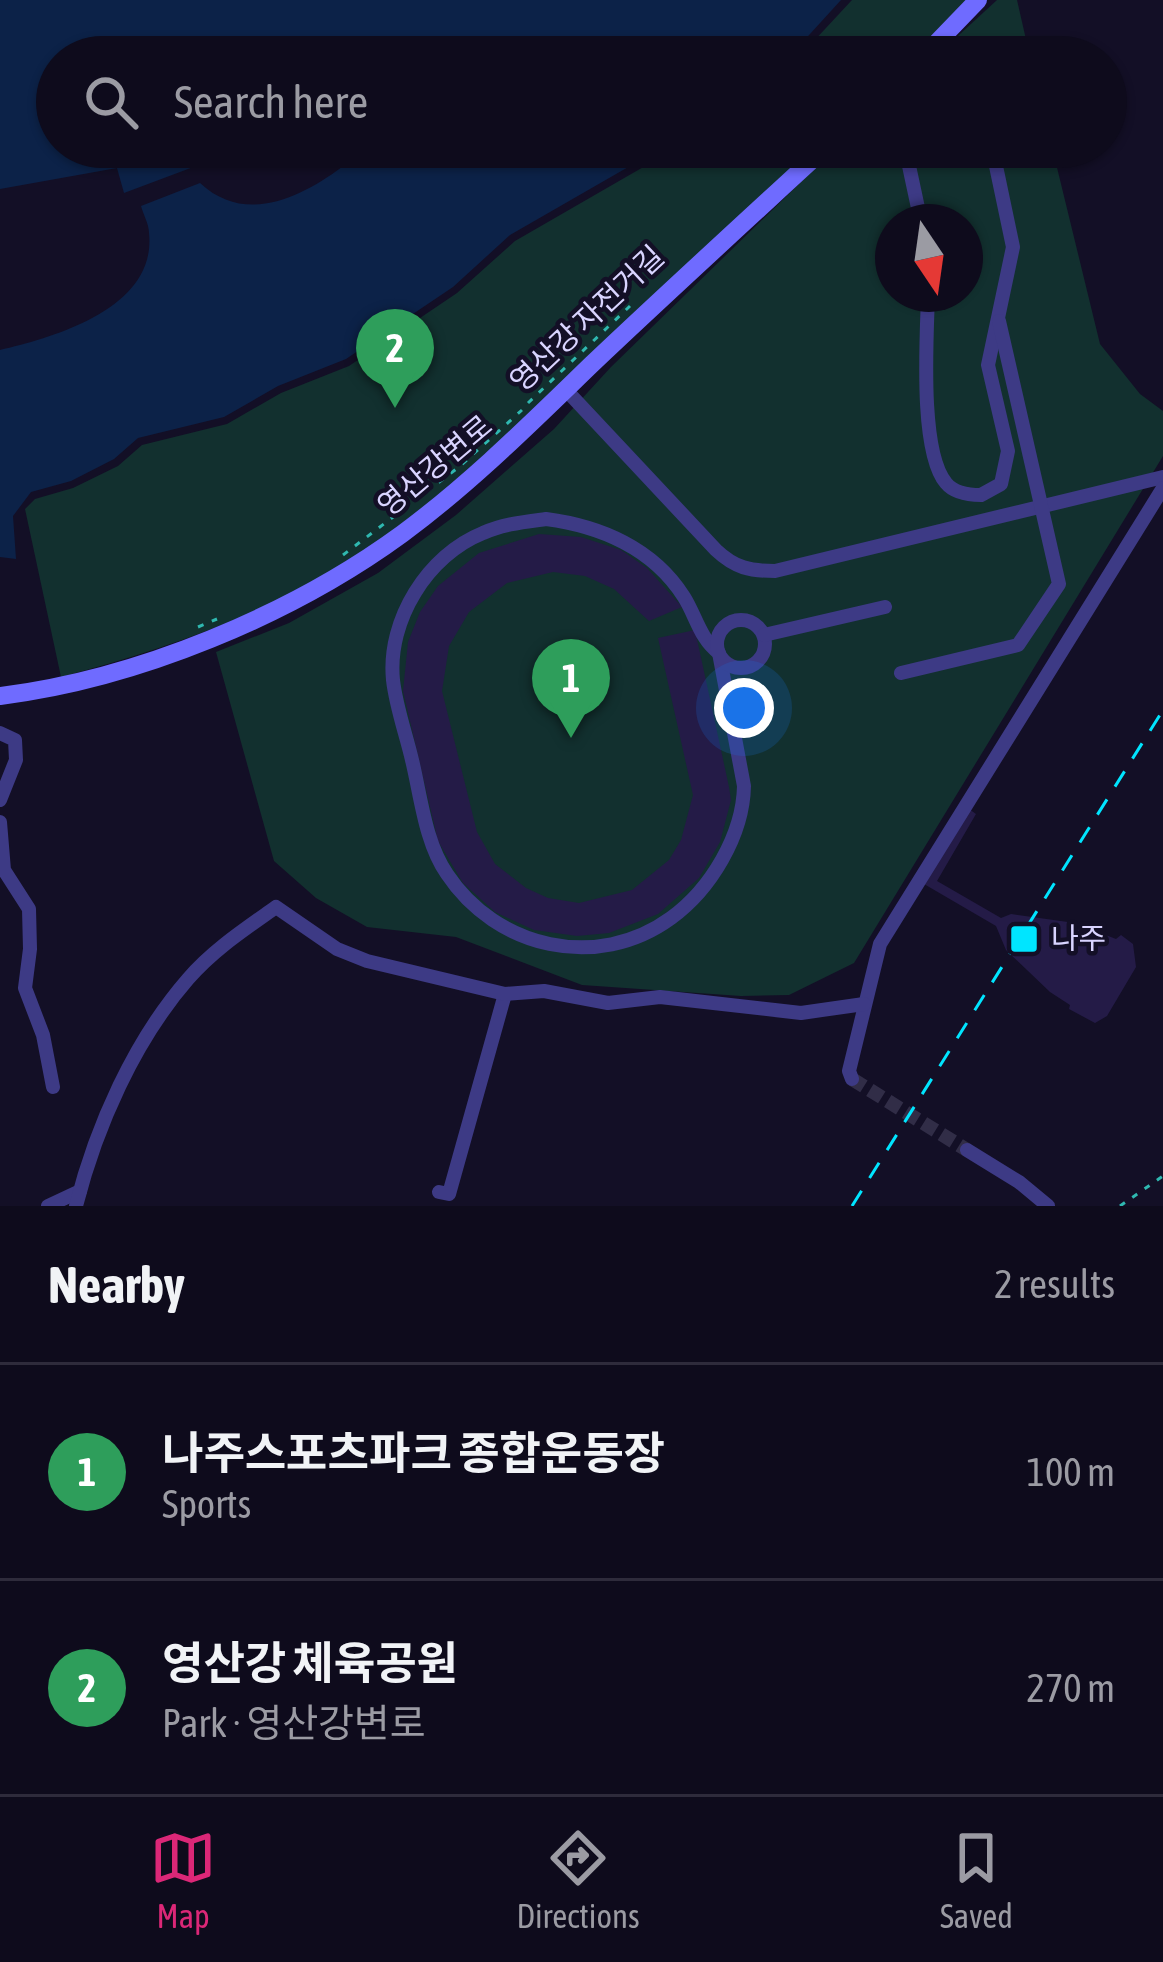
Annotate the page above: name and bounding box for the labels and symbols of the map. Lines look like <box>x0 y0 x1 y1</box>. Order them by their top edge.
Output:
north arrow <box>875 204 983 312</box>
street label: 영산강 자전거길 <box>503 239 670 398</box>
pin: 2 <box>356 309 434 408</box>
street label: 영산강변로 <box>371 408 498 523</box>
pin: 1 <box>532 639 610 738</box>
your location <box>714 678 774 738</box>
place label: 나주 <box>1051 921 1106 955</box>
marker: 나주 <box>1008 923 1040 955</box>

